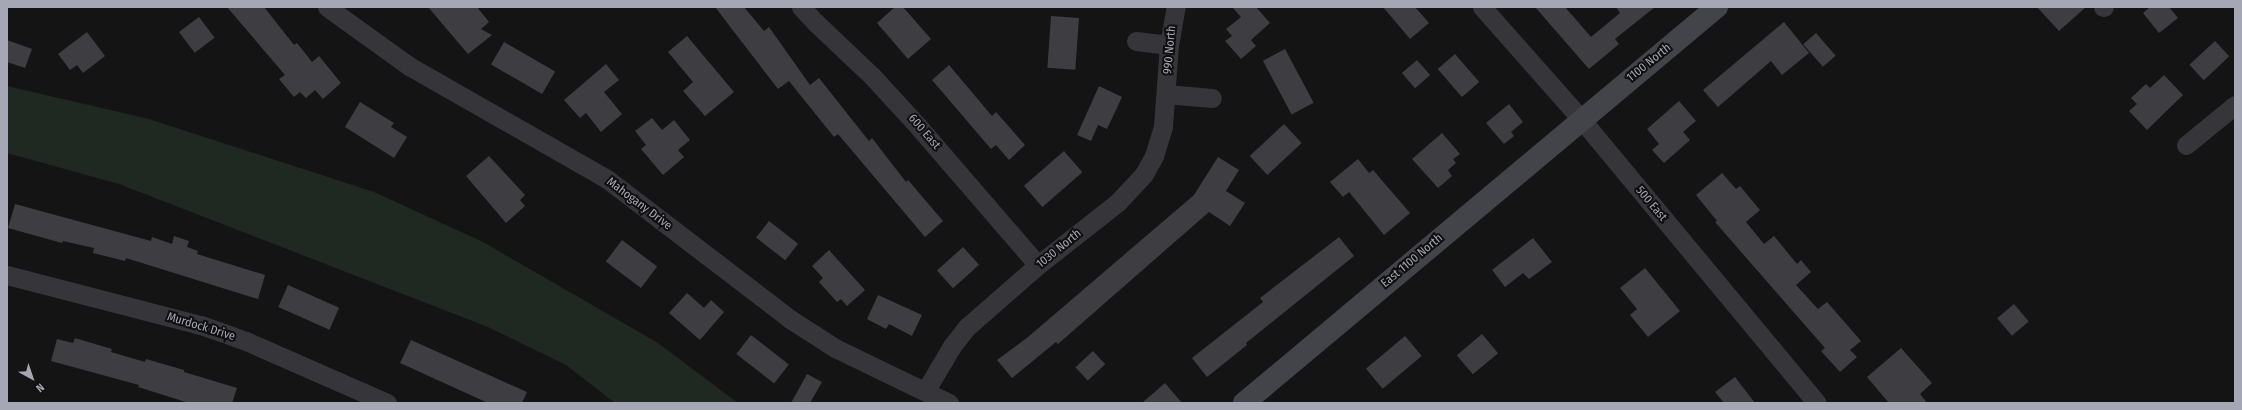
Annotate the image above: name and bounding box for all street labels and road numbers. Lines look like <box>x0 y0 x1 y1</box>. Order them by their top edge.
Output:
street label: 990 North <box>1161 25 1179 75</box>
street label: 1100 North <box>1624 41 1674 85</box>
street label: 600 East <box>905 112 943 152</box>
street label: Mahogany Drive <box>603 175 675 233</box>
street label: 500 East <box>1632 184 1670 224</box>
street label: 1030 North <box>1034 227 1084 271</box>
street label: East 1100 North <box>1378 231 1446 291</box>
street label: Murdock Drive <box>165 310 237 344</box>

